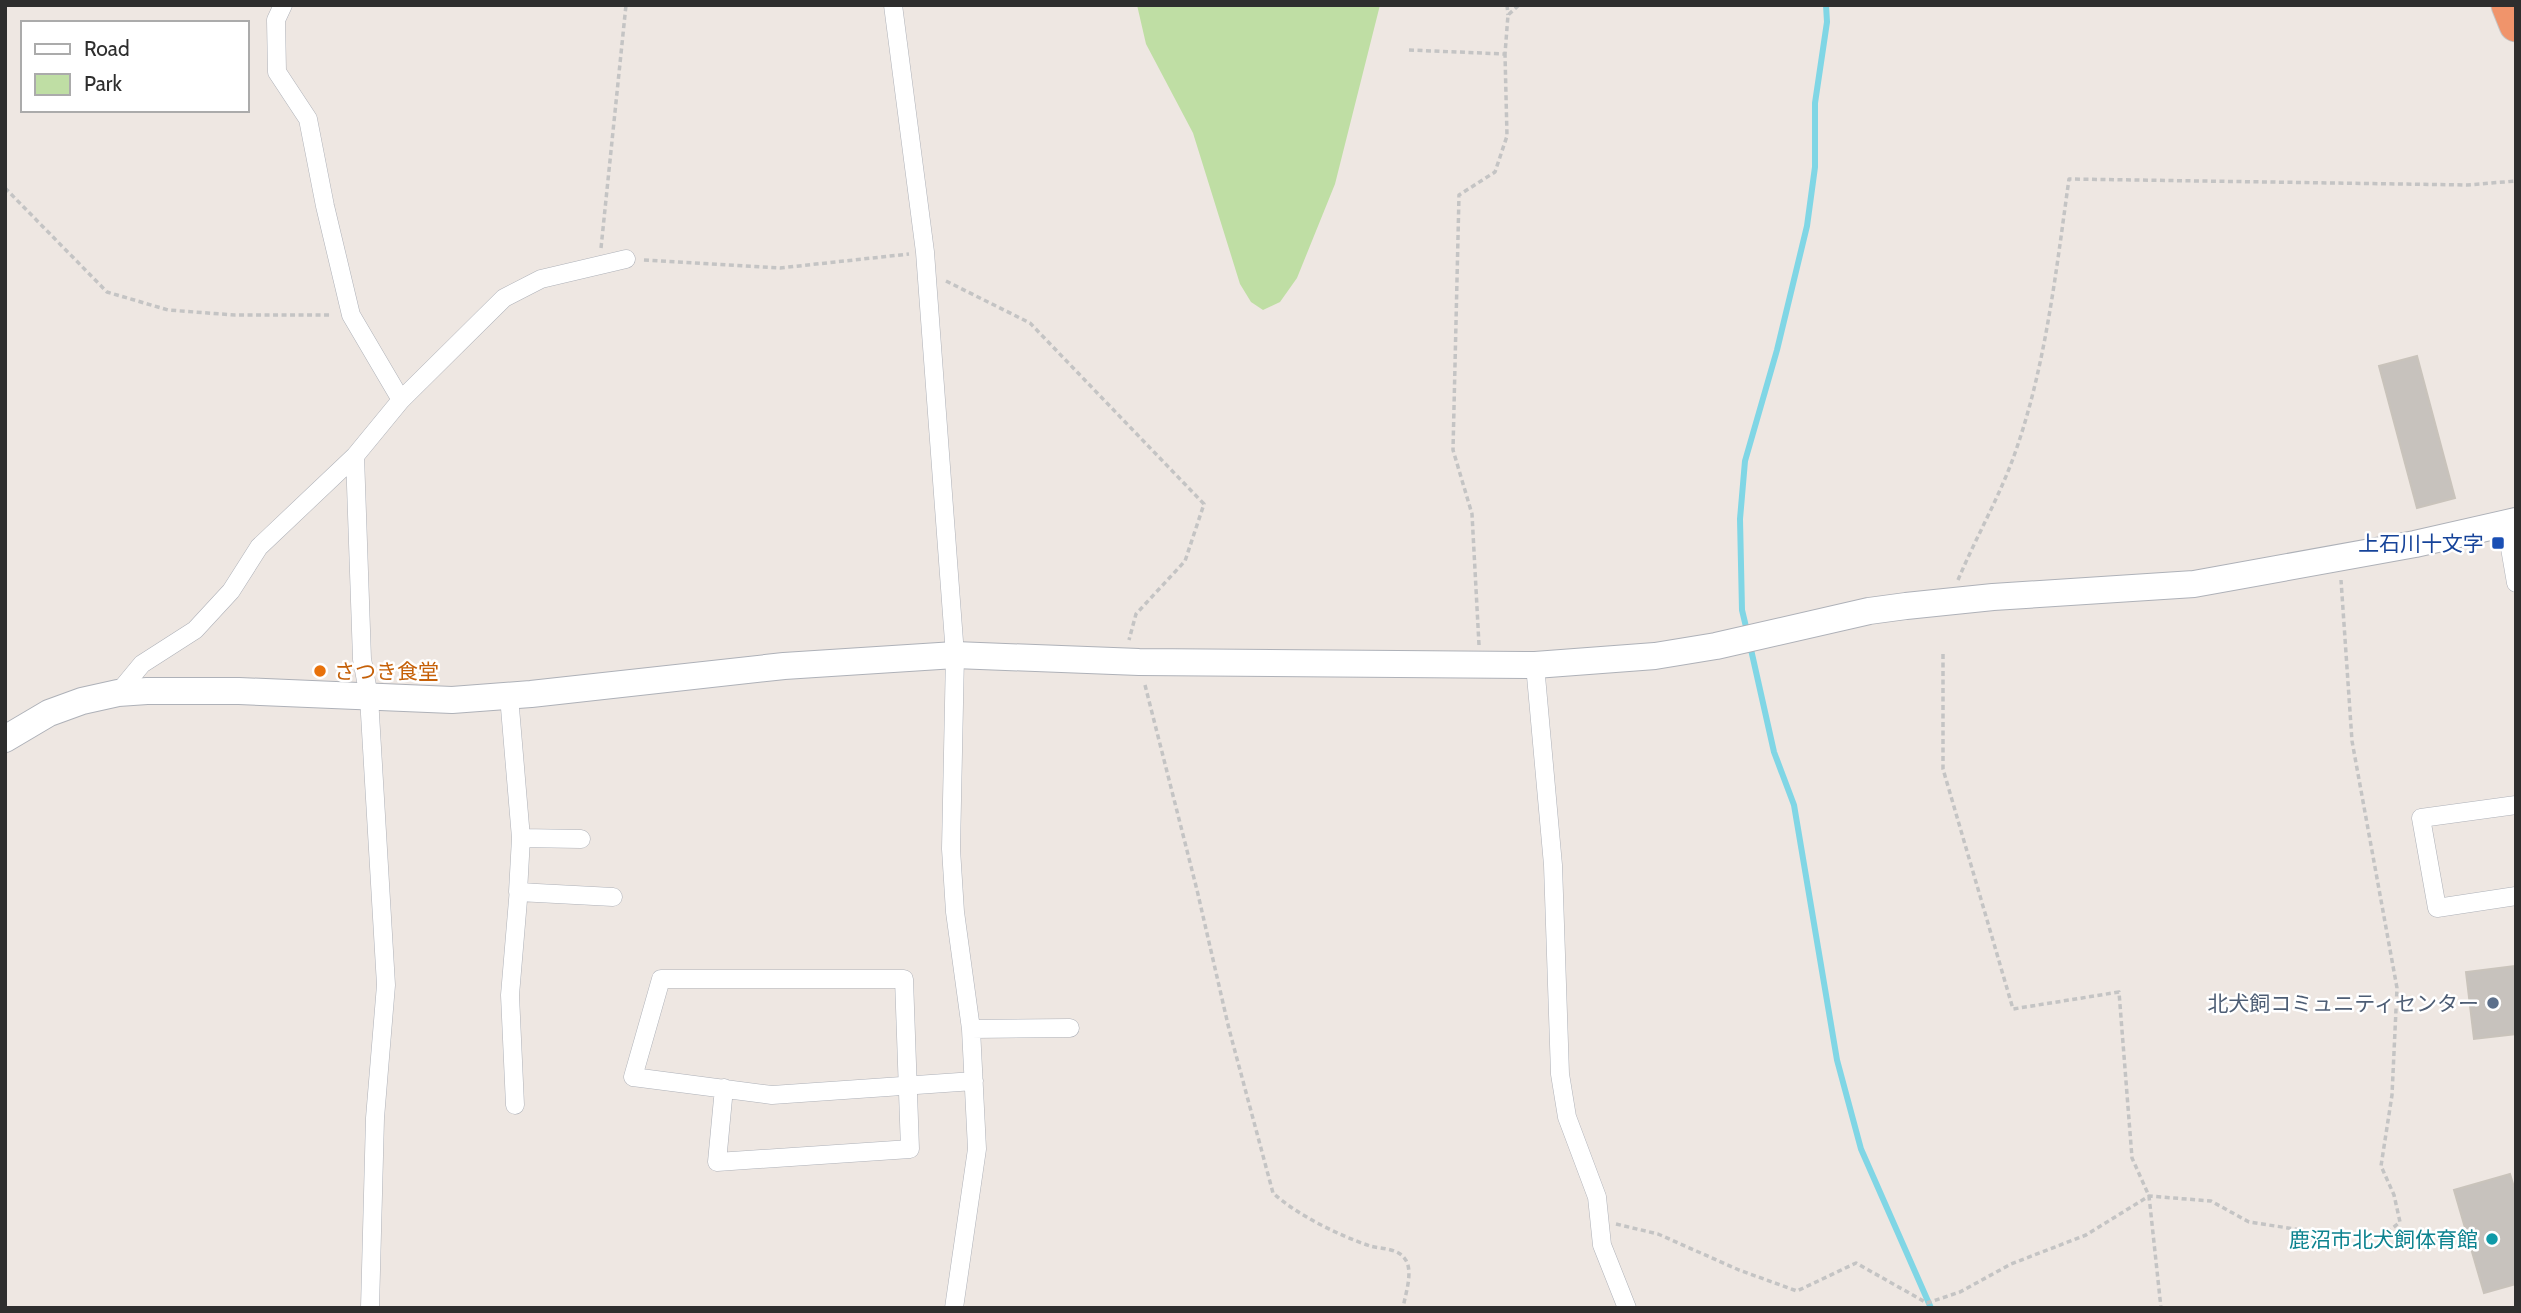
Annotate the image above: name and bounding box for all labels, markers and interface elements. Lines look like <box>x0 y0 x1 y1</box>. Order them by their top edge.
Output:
legend <box>21 21 248 112</box>
text: Road <box>84 36 130 61</box>
text: Park <box>84 71 122 96</box>
place label: 上石川十文字 <box>2358 531 2484 556</box>
marker: 上石川十文字 <box>2490 535 2506 551</box>
place label: さつき食堂 <box>334 659 439 684</box>
marker: さつき食堂 <box>312 663 328 679</box>
place label: 北犬飼コミュニティセンター <box>2207 991 2479 1016</box>
marker: 北犬飼コミュニティセンター <box>2485 995 2501 1011</box>
place label: 鹿沼市北犬飼体育館 <box>2289 1227 2478 1252</box>
marker: 鹿沼市北犬飼体育館 <box>2484 1231 2500 1247</box>

